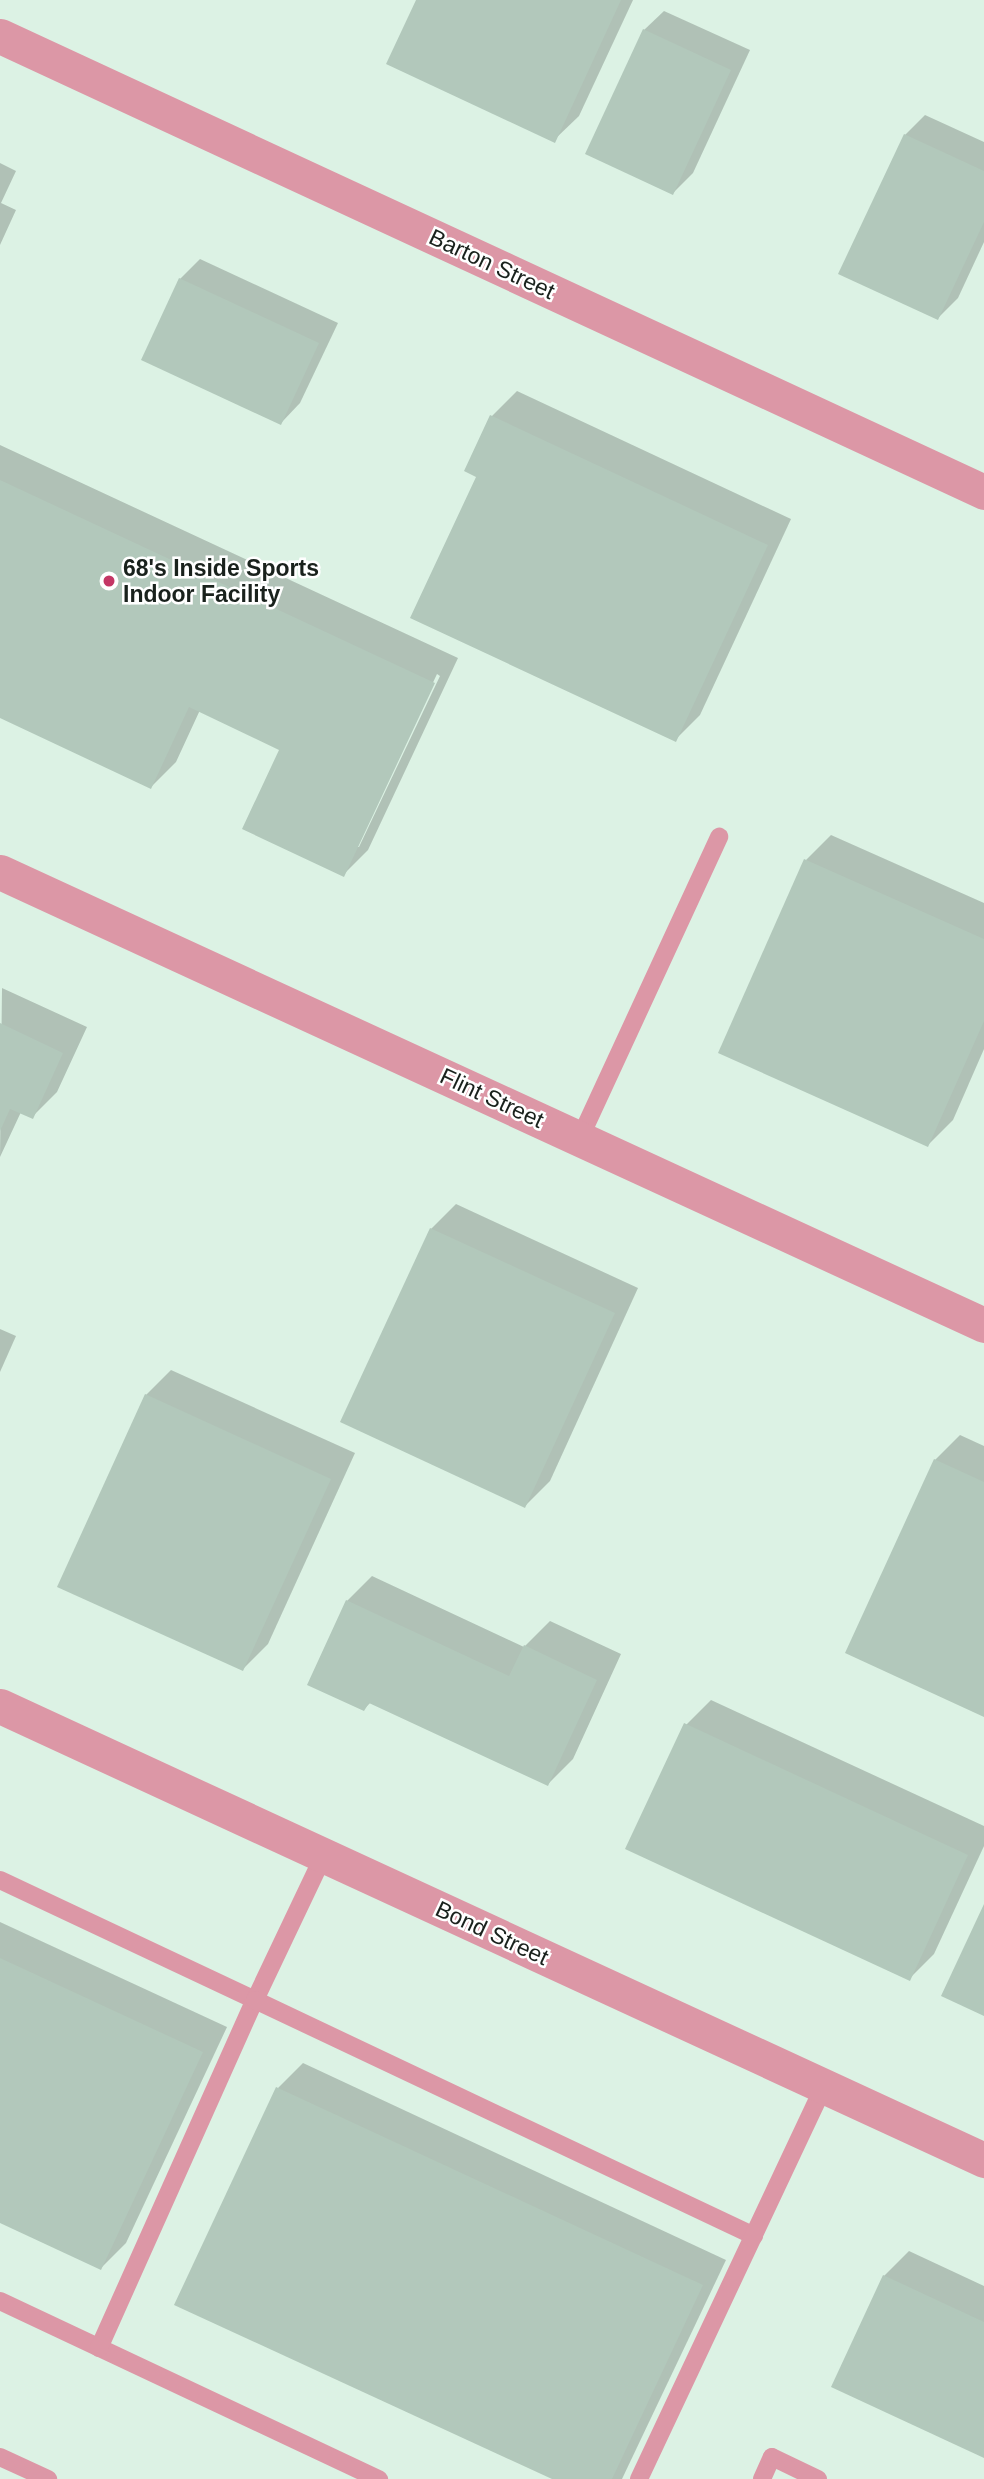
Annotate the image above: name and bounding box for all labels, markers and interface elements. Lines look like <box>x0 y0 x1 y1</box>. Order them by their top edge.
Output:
street label: Barton Street <box>425 223 559 305</box>
place label: 68's Inside Sports Indoor Facility <box>123 554 319 608</box>
marker: 68's Inside Sports Indoor Facility <box>101 573 117 589</box>
street label: Flint Street <box>436 1062 548 1134</box>
street label: Bond Street <box>431 1895 553 1971</box>

